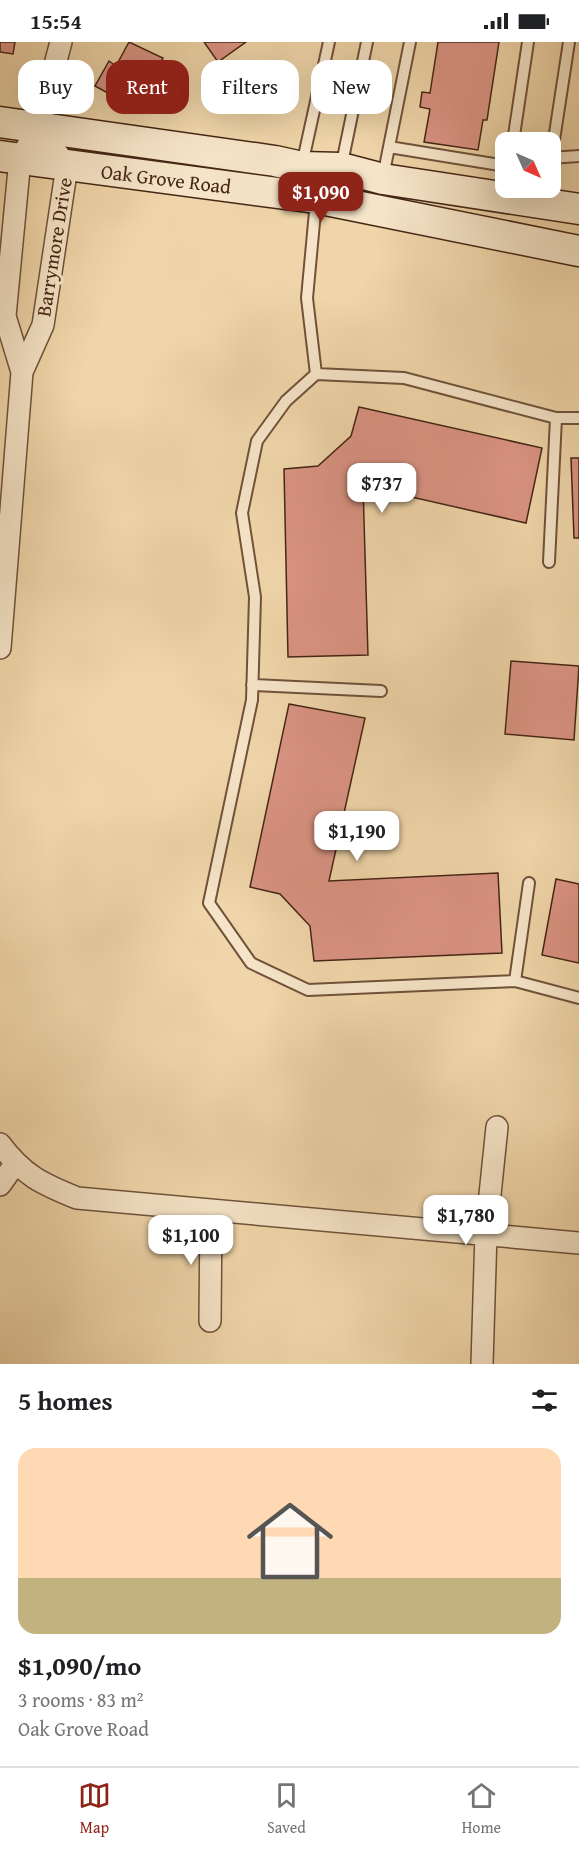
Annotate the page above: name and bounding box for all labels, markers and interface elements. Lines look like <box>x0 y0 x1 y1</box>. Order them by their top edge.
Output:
text: 15:54 <box>30 5 82 37</box>
chip: Buy <box>18 60 94 114</box>
chip: Rent <box>106 60 189 114</box>
chip: Filters <box>201 60 299 114</box>
chip: New <box>311 60 392 114</box>
north arrow <box>495 132 561 198</box>
map controls <box>495 132 561 198</box>
street label: Oak Grove Road <box>99 156 233 201</box>
pin: $1,090 <box>272 172 370 223</box>
street label: Barrymore Drive <box>28 175 79 319</box>
text: $1,090 <box>292 177 350 206</box>
pin: $737 <box>346 463 418 514</box>
text: $737 <box>361 468 403 497</box>
pin: $1,190 <box>308 811 406 862</box>
text: $1,190 <box>328 816 386 845</box>
pin: $1,780 <box>417 1195 515 1246</box>
text: $1,780 <box>437 1200 495 1229</box>
pin: $1,100 <box>142 1215 240 1266</box>
text: $1,100 <box>162 1220 220 1249</box>
text: 5 homes <box>18 1381 113 1420</box>
icon: filters <box>528 1384 561 1417</box>
icon: home <box>236 1487 344 1595</box>
text: $1,090/mo <box>18 1646 141 1685</box>
text: 3 rooms · 83 m² <box>18 1685 144 1714</box>
text: Oak Grove Road <box>18 1714 149 1743</box>
tab: Map <box>78 1779 111 1839</box>
tab: Saved <box>267 1779 306 1839</box>
tab: Home <box>462 1779 501 1839</box>

